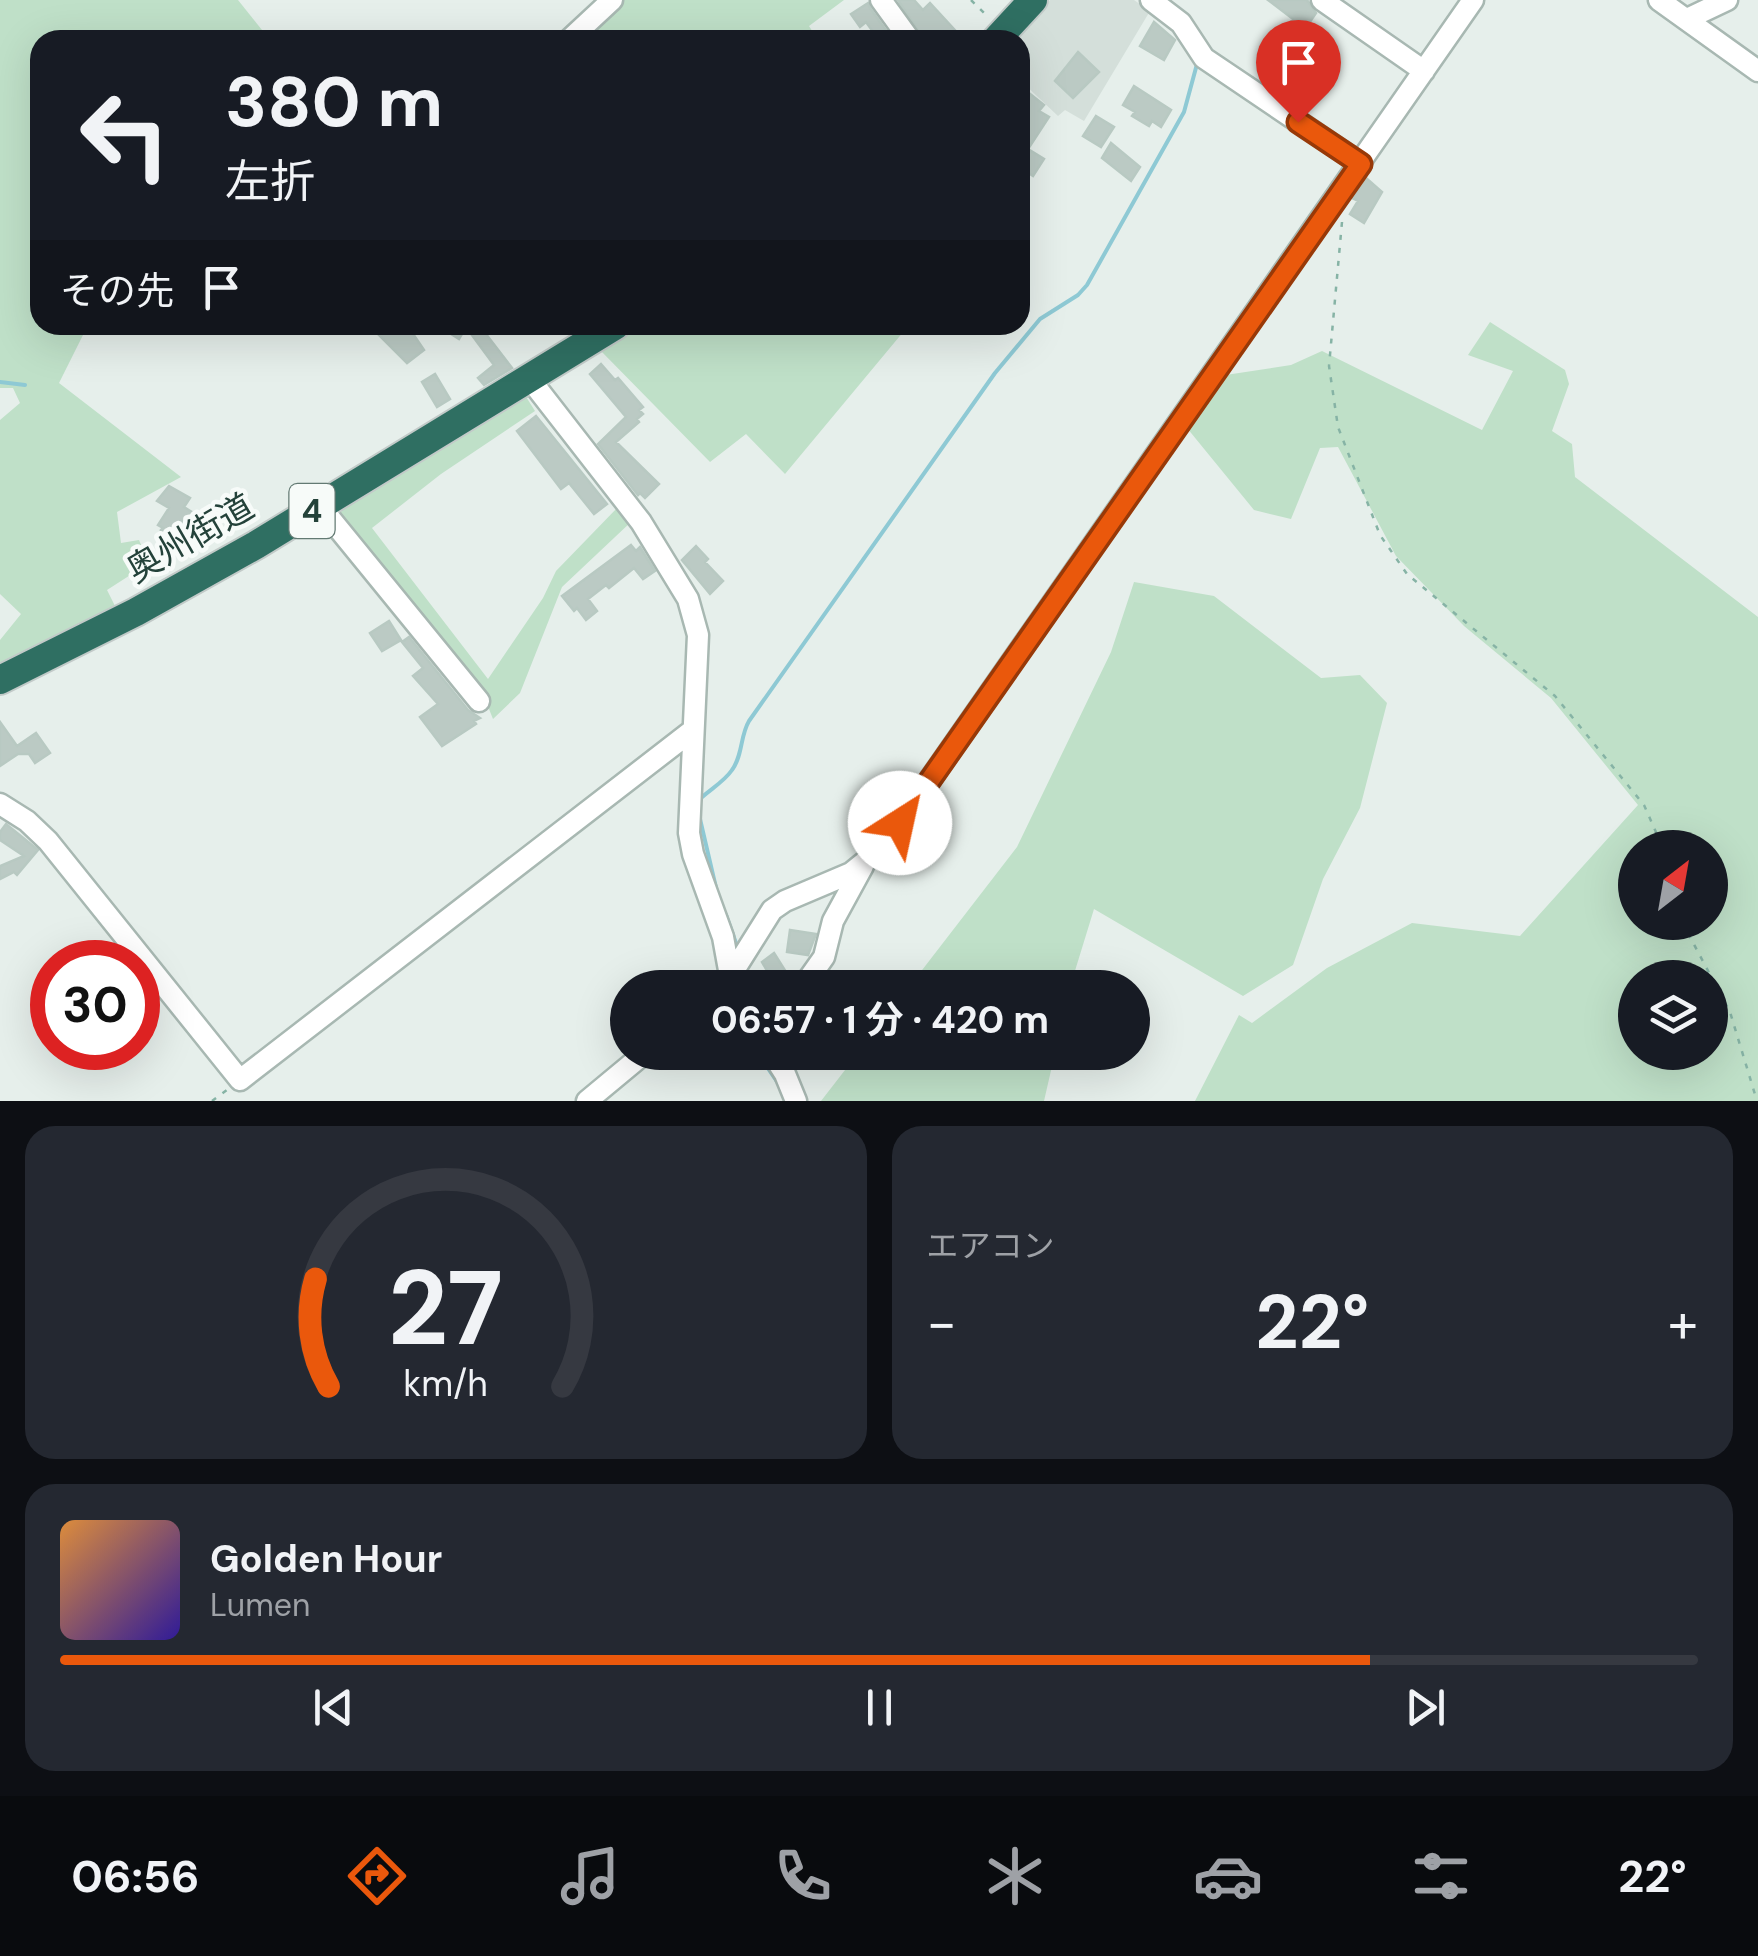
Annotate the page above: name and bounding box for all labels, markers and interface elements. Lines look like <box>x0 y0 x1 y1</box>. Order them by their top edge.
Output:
pin <box>1256 20 1341 123</box>
icon: arrive <box>1271 35 1326 90</box>
text: 380 m <box>225 57 443 148</box>
icon: left <box>60 70 190 200</box>
text: 左折 <box>225 152 315 211</box>
icon: arrive <box>194 260 249 315</box>
text: その先 <box>60 266 174 316</box>
street label: 奥州街道 <box>118 483 262 593</box>
road number: 4 <box>290 484 334 538</box>
position arrow <box>848 771 952 875</box>
north arrow <box>1618 830 1728 940</box>
map controls <box>1618 830 1728 1070</box>
speed limit sign: 30 <box>30 940 160 1070</box>
button: layers <box>1618 960 1728 1070</box>
text: 06:57 · 1 分 · 420 m <box>711 995 1049 1045</box>
text: エアコン <box>927 1225 1055 1267</box>
text: 27 <box>388 1241 503 1376</box>
text: 22° <box>1255 1274 1369 1371</box>
text: − <box>927 1287 957 1359</box>
text: + <box>1668 1287 1698 1359</box>
text: km/h <box>404 1361 488 1407</box>
text: Golden Hour <box>210 1534 442 1584</box>
text: Lumen <box>210 1584 310 1626</box>
icon: previous <box>306 1680 361 1735</box>
icon: pause <box>852 1680 907 1735</box>
icon: next <box>1398 1680 1453 1735</box>
icon: directions <box>342 1841 412 1911</box>
icon: music <box>555 1841 625 1911</box>
icon: phone <box>768 1841 838 1911</box>
icon: climate <box>980 1841 1050 1911</box>
icon: car <box>1193 1841 1263 1911</box>
icon: filters <box>1406 1841 1476 1911</box>
text: 06:56 <box>71 1847 200 1906</box>
text: 22° <box>1618 1847 1687 1906</box>

